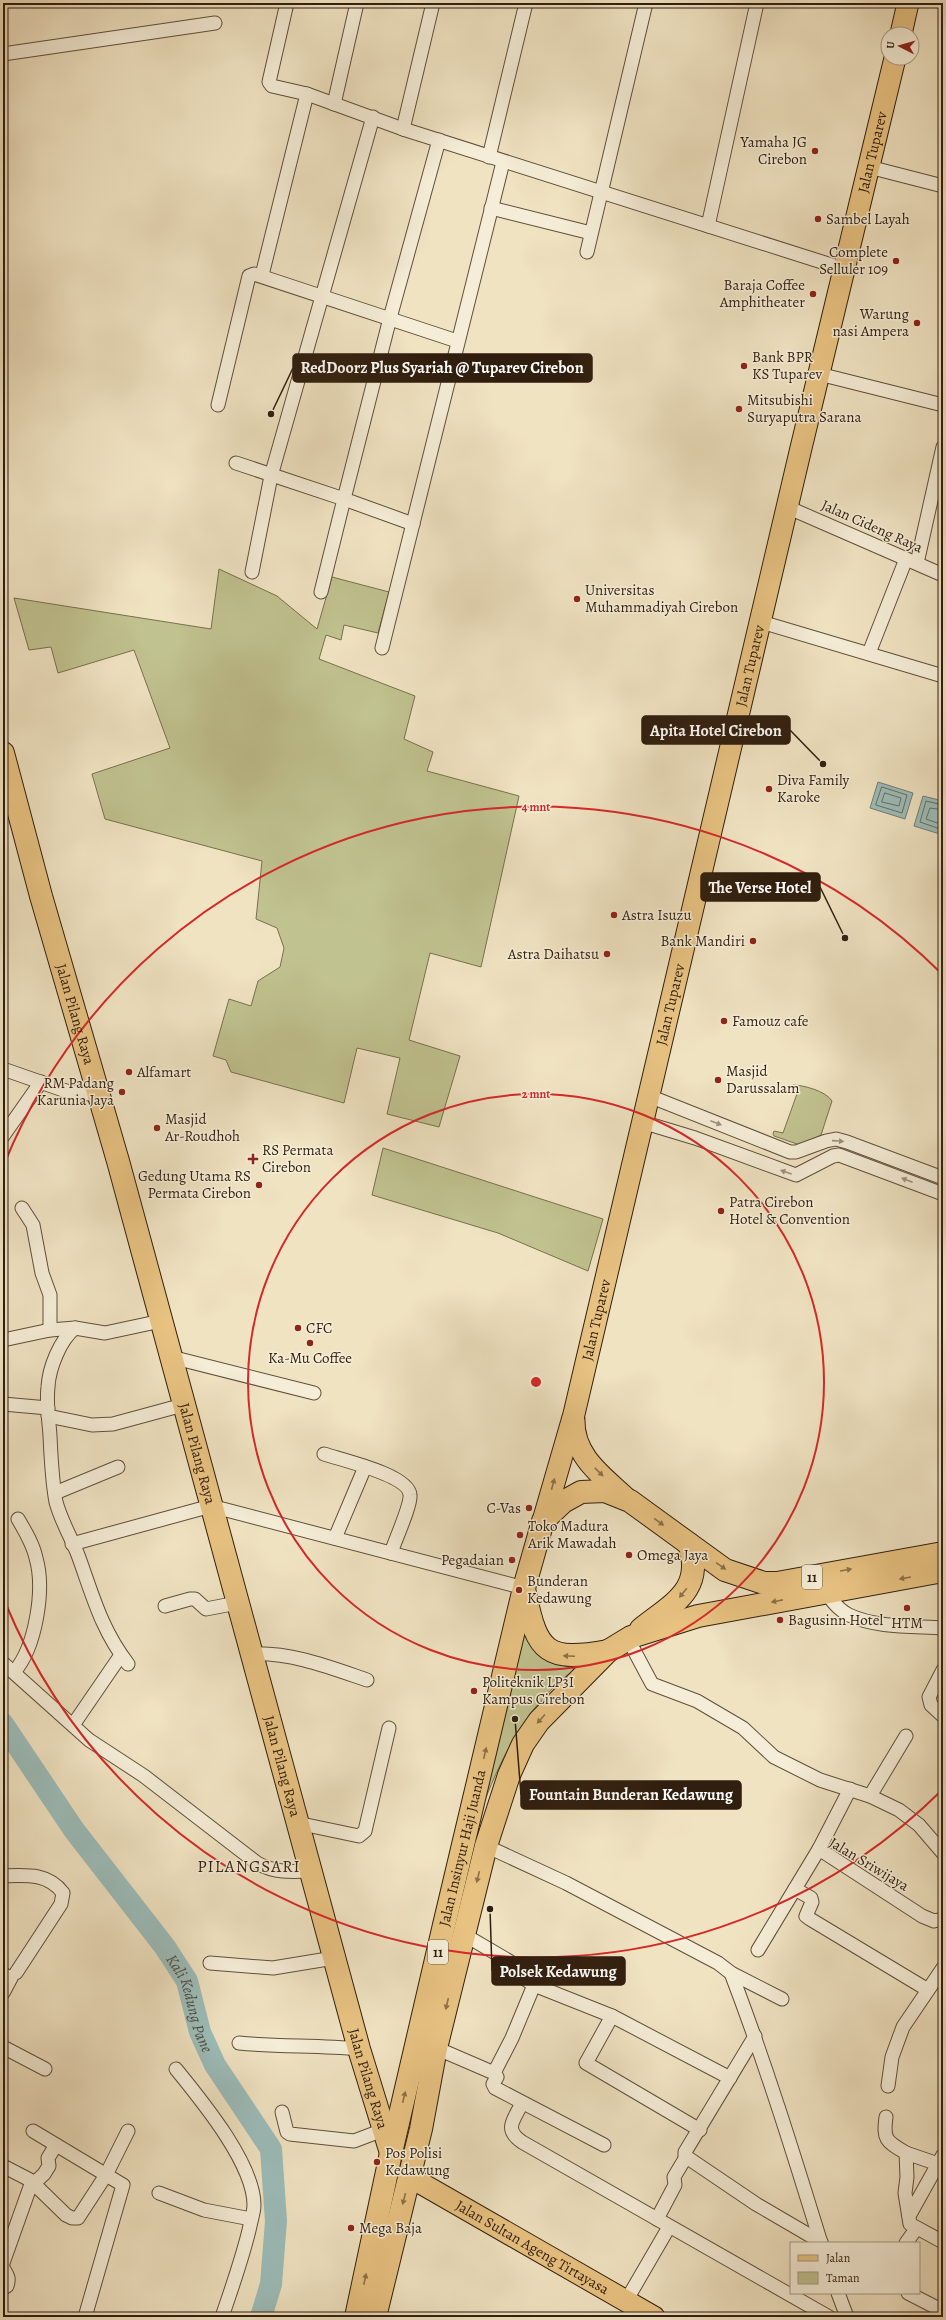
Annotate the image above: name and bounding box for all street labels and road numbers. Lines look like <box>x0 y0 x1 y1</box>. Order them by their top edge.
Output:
street label: Jalan Tuparev <box>853 109 892 195</box>
street label: Jalan Cideng Raya <box>818 495 926 557</box>
street label: Jalan Tuparev <box>731 623 769 709</box>
street label: Jalan Pilang Raya <box>51 961 99 1067</box>
street label: Jalan Tuparev <box>651 961 690 1047</box>
street label: Jalan Tuparev <box>577 1277 615 1363</box>
street label: Jalan Pilang Raya <box>174 1401 221 1506</box>
road number: 11 <box>802 1565 822 1589</box>
street label: Jalan Pilang Raya <box>259 1713 306 1819</box>
street label: Jalan Insinyur Haji Juanda <box>434 1768 491 1928</box>
street label: Jalan Sriwijaya <box>825 1832 913 1896</box>
road number: 11 <box>428 1940 448 1964</box>
street label: Jalan Pilang Raya <box>344 2026 393 2131</box>
street label: Jalan Sultan Ageng Tirtayasa <box>452 2195 613 2299</box>

